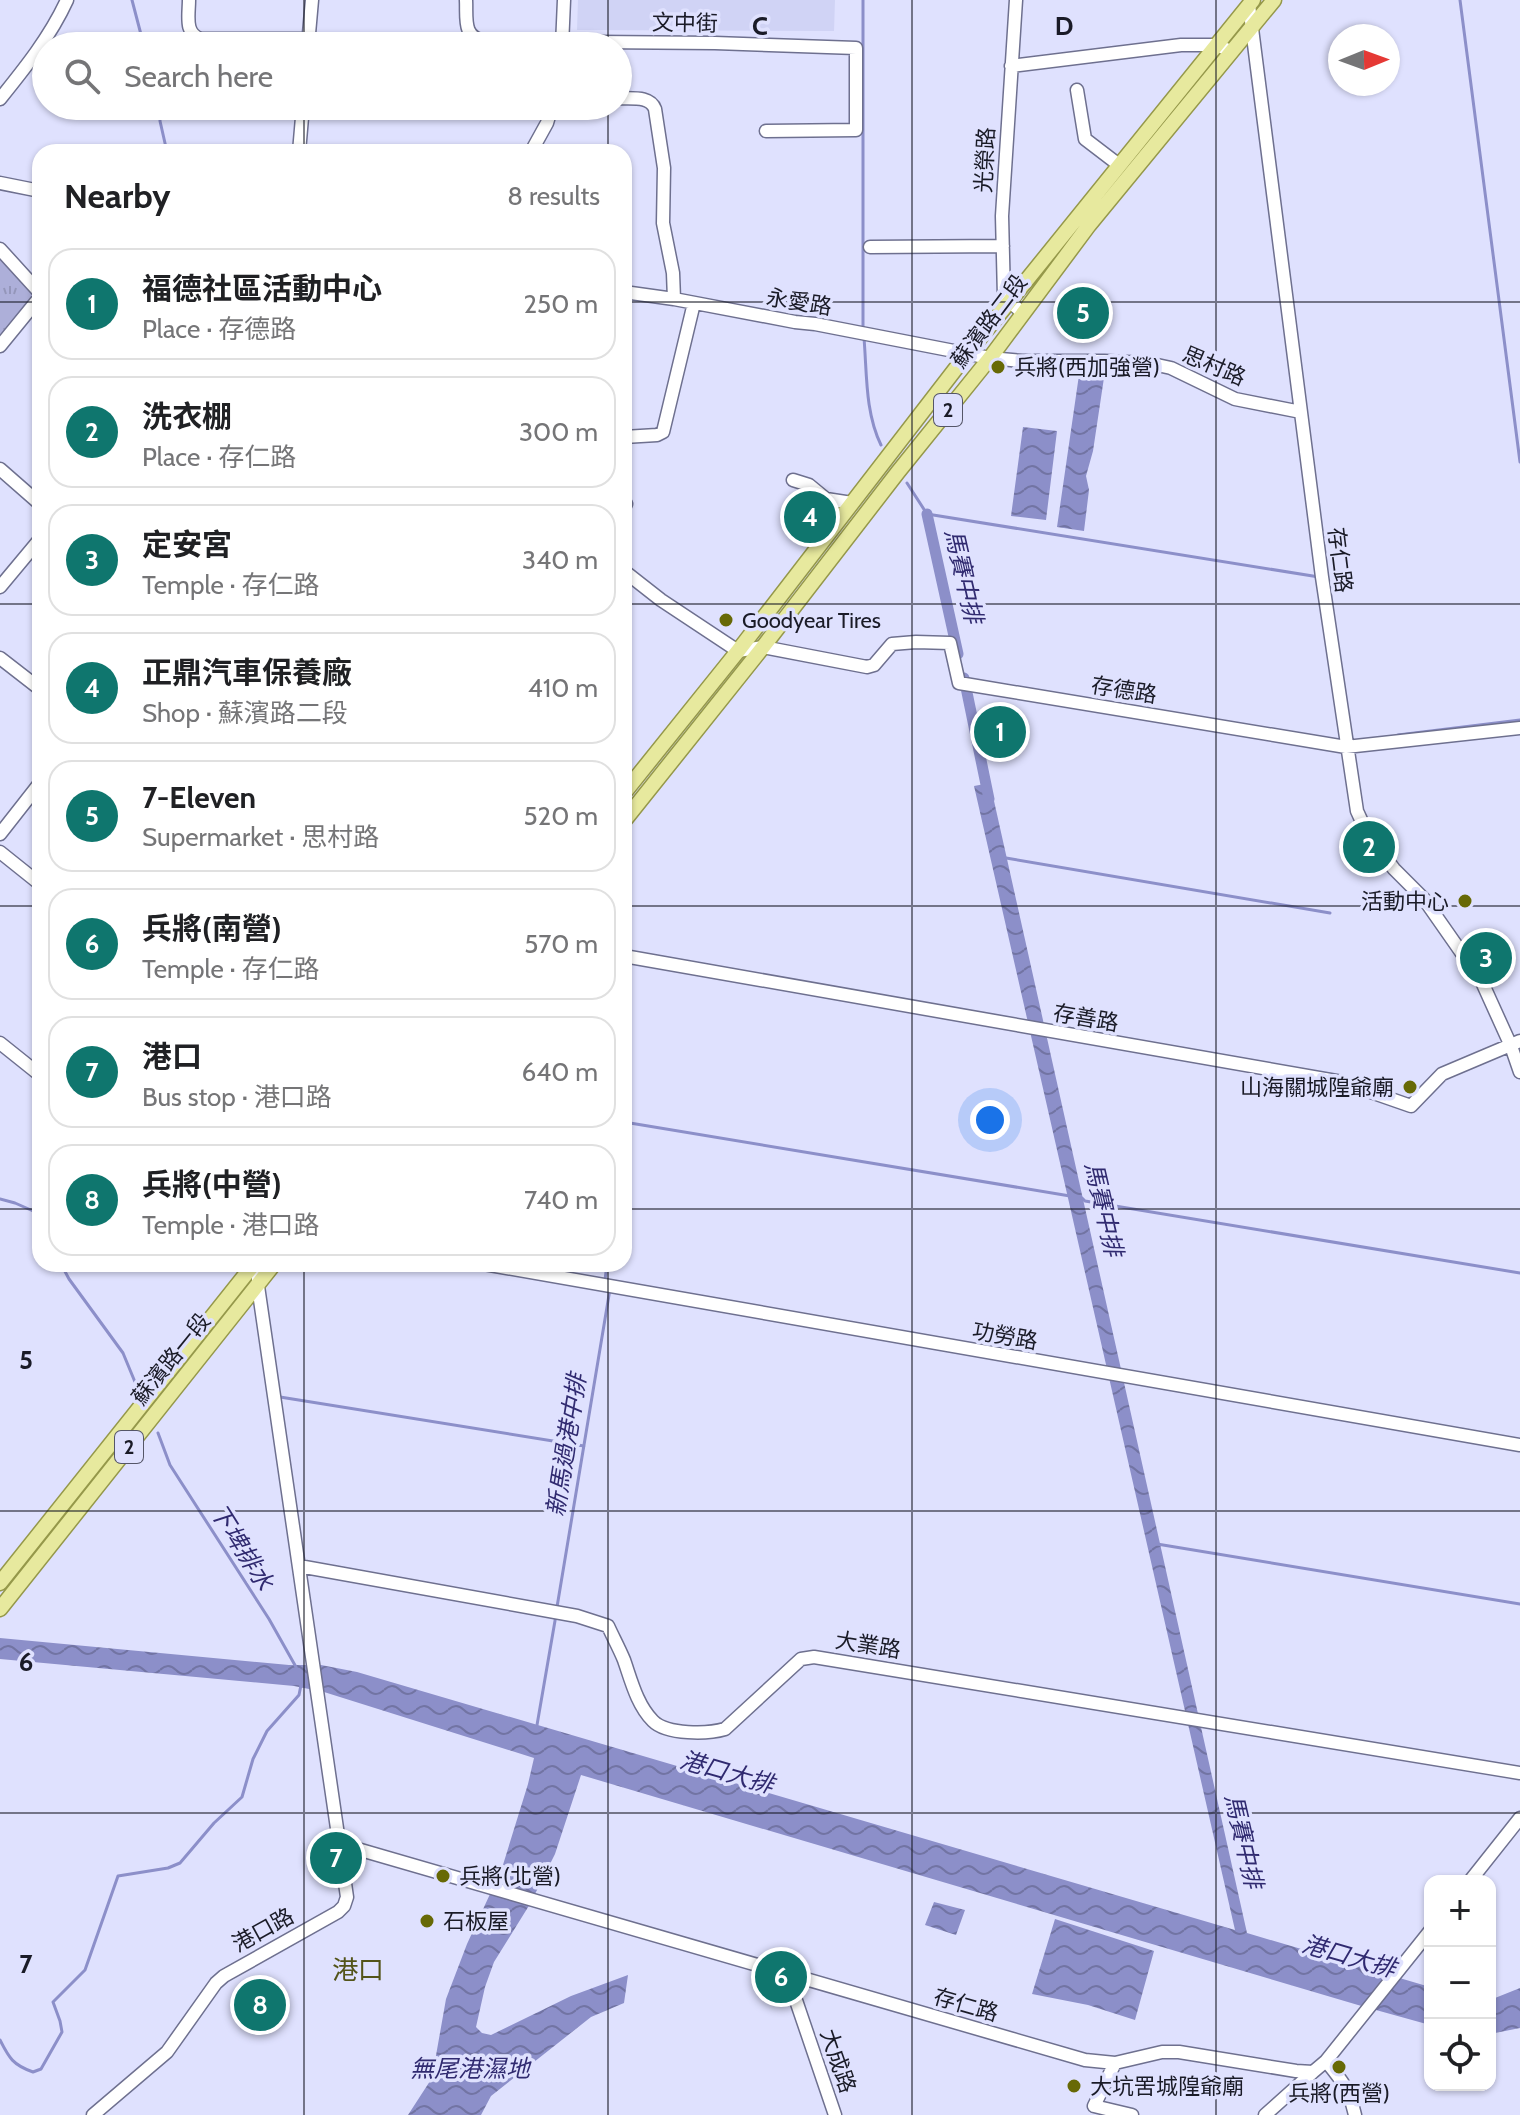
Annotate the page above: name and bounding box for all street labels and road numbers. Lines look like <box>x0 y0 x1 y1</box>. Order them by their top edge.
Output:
street label: 文中街 <box>652 9 718 37</box>
street label: 光榮路 <box>970 126 1000 194</box>
street label: 蘇濱路二段 <box>945 269 1033 373</box>
street label: 永愛路 <box>764 284 834 320</box>
street label: 思村路 <box>1178 341 1250 391</box>
road number: 2 <box>934 394 962 426</box>
street label: 存仁路 <box>1323 526 1357 594</box>
street label: 存德路 <box>1089 672 1159 708</box>
street label: 存善路 <box>1051 999 1121 1037</box>
street label: 蘇濱路一段 <box>126 1308 216 1410</box>
street label: 功勞路 <box>970 1317 1040 1355</box>
road number: 2 <box>115 1431 143 1463</box>
street label: 大業路 <box>833 1627 903 1663</box>
street label: 港口路 <box>228 1902 298 1958</box>
street label: 存仁路 <box>931 1983 1001 2027</box>
street label: 大成路 <box>814 2025 862 2097</box>

